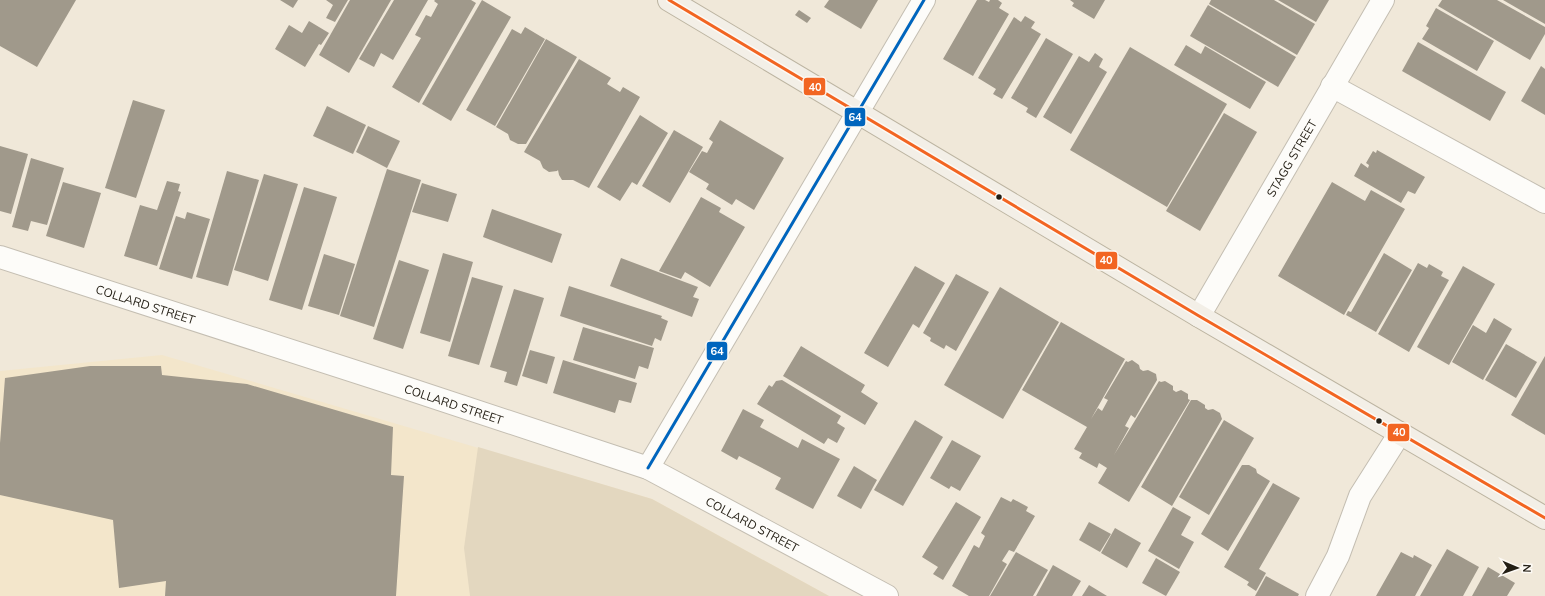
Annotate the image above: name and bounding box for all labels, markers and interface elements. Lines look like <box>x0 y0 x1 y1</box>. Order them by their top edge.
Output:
line badge: 40 <box>803 77 826 96</box>
text: 40 <box>808 80 822 94</box>
line badge: 64 <box>844 107 866 127</box>
text: 64 <box>848 110 862 124</box>
street label: STAGG STREET <box>1263 116 1320 199</box>
unlabelled marker <box>994 192 1004 202</box>
line badge: 40 <box>1095 251 1118 270</box>
text: 40 <box>1099 253 1113 267</box>
street label: COLLARD STREET <box>94 281 198 327</box>
line badge: 64 <box>706 341 728 361</box>
text: 64 <box>710 344 724 358</box>
street label: COLLARD STREET <box>402 380 506 427</box>
unlabelled marker <box>1374 416 1384 426</box>
line badge: 40 <box>1387 423 1410 442</box>
text: 40 <box>1392 425 1406 439</box>
street label: COLLARD STREET <box>703 493 802 555</box>
north arrow <box>1497 548 1537 588</box>
text: N <box>1520 564 1534 573</box>

